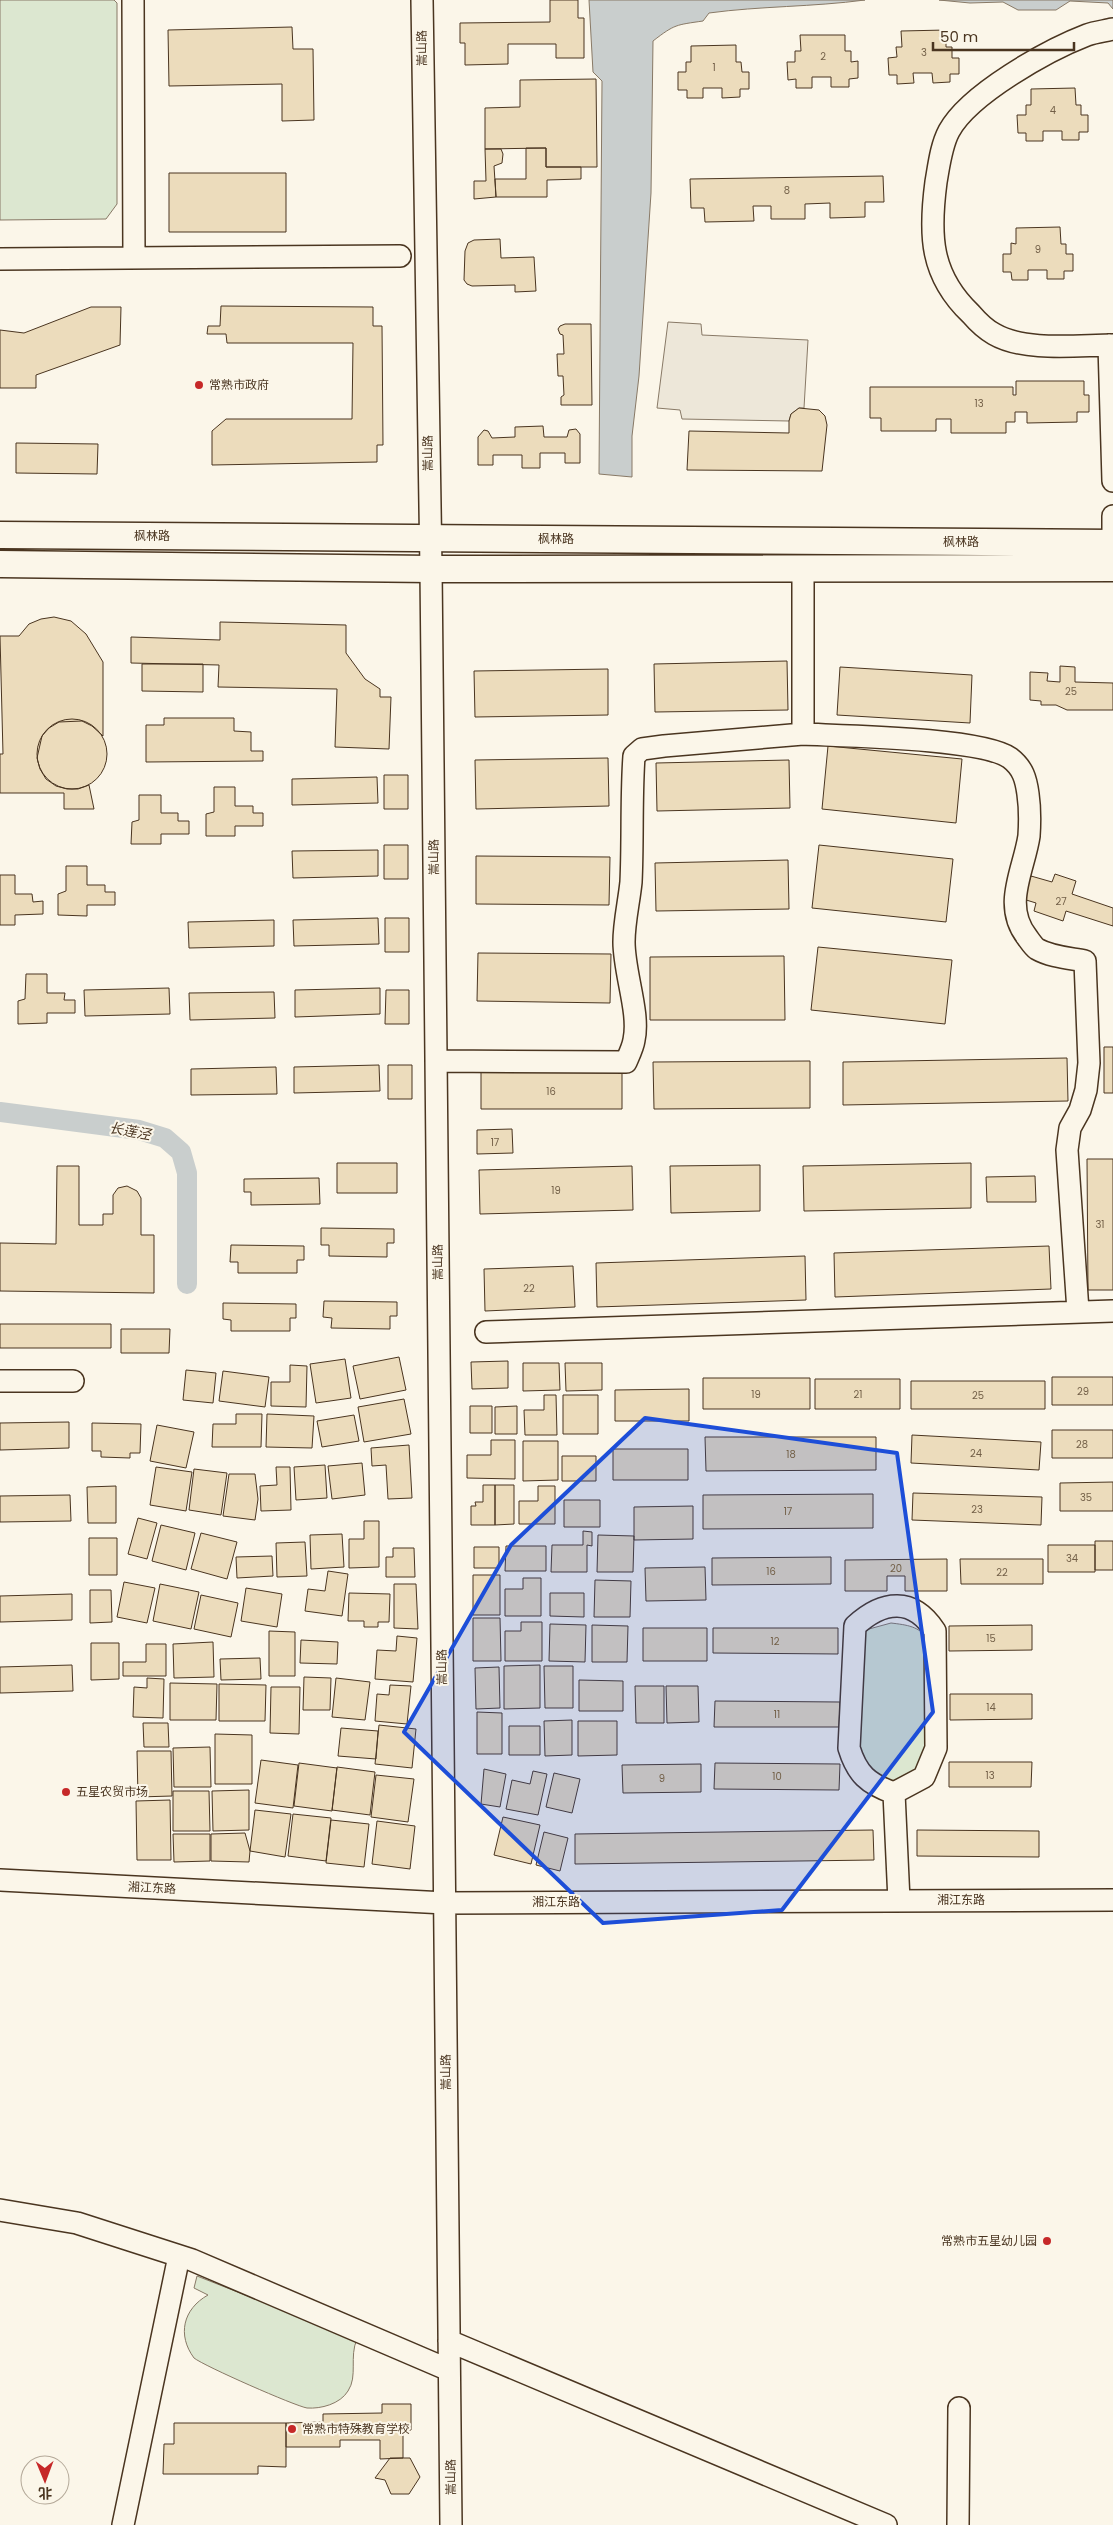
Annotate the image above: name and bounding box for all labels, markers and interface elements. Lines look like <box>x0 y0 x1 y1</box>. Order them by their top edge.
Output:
scale bar <box>933 20 1074 52</box>
text: 50 m <box>940 26 978 47</box>
street label: 嵩山路 <box>413 30 430 66</box>
house number: 3 <box>921 45 927 60</box>
house number: 2 <box>820 49 826 64</box>
house number: 1 <box>712 60 716 75</box>
house number: 4 <box>1050 103 1056 118</box>
house number: 8 <box>784 183 790 198</box>
house number: 9 <box>1035 242 1041 257</box>
place label: 常熟市政府 <box>209 376 269 393</box>
marker: 常熟市政府 <box>193 379 205 391</box>
house number: 13 <box>974 396 984 411</box>
street label: 嵩山路 <box>419 435 436 471</box>
street label: 枫林路 <box>134 527 170 544</box>
street label: 枫林路 <box>538 530 574 547</box>
street label: 枫林路 <box>943 533 979 550</box>
house number: 25 <box>1065 684 1077 699</box>
street label: 嵩山路 <box>425 839 442 875</box>
house number: 27 <box>1055 894 1067 909</box>
house number: 16 <box>546 1084 556 1099</box>
water label: 长莲泾 <box>108 1118 154 1145</box>
house number: 17 <box>491 1135 500 1150</box>
house number: 19 <box>551 1183 561 1198</box>
house number: 31 <box>1095 1217 1105 1232</box>
street label: 嵩山路 <box>429 1244 446 1280</box>
house number: 22 <box>523 1281 535 1296</box>
house number: 29 <box>1077 1384 1089 1399</box>
house number: 19 <box>751 1387 761 1402</box>
house number: 21 <box>854 1387 862 1402</box>
house number: 25 <box>972 1388 984 1403</box>
house number: 28 <box>1076 1437 1088 1452</box>
house number: 24 <box>970 1446 982 1461</box>
house number: 18 <box>786 1447 796 1462</box>
house number: 35 <box>1080 1490 1092 1505</box>
house number: 23 <box>971 1502 983 1517</box>
house number: 17 <box>784 1504 793 1519</box>
house number: 34 <box>1066 1551 1078 1566</box>
house number: 20 <box>890 1561 902 1576</box>
house number: 16 <box>766 1564 776 1579</box>
house number: 22 <box>996 1565 1008 1580</box>
house number: 15 <box>986 1631 996 1646</box>
house number: 12 <box>771 1634 780 1649</box>
street label: 嵩山路 <box>433 1649 450 1685</box>
house number: 14 <box>986 1700 996 1715</box>
house number: 11 <box>774 1707 780 1722</box>
house number: 13 <box>985 1768 995 1783</box>
house number: 10 <box>772 1769 782 1784</box>
house number: 9 <box>659 1771 665 1786</box>
place label: 五星农贸市场 <box>76 1783 148 1800</box>
marker: 五星农贸市场 <box>60 1786 72 1798</box>
street label: 湘江东路 <box>128 1878 176 1897</box>
street label: 湘江东路 <box>937 1891 985 1908</box>
street label: 湘江东路 <box>532 1893 580 1910</box>
street label: 嵩山路 <box>437 2054 454 2090</box>
place label: 常熟市五星幼儿园 <box>941 2232 1037 2249</box>
marker: 常熟市五星幼儿园 <box>1041 2235 1053 2247</box>
place label: 常熟市特殊教育学校 <box>302 2420 410 2437</box>
marker: 常熟市特殊教育学校 <box>286 2423 298 2435</box>
north arrow <box>20 2455 70 2505</box>
street label: 嵩山路 <box>442 2459 459 2495</box>
text: 北 <box>38 2483 52 2503</box>

